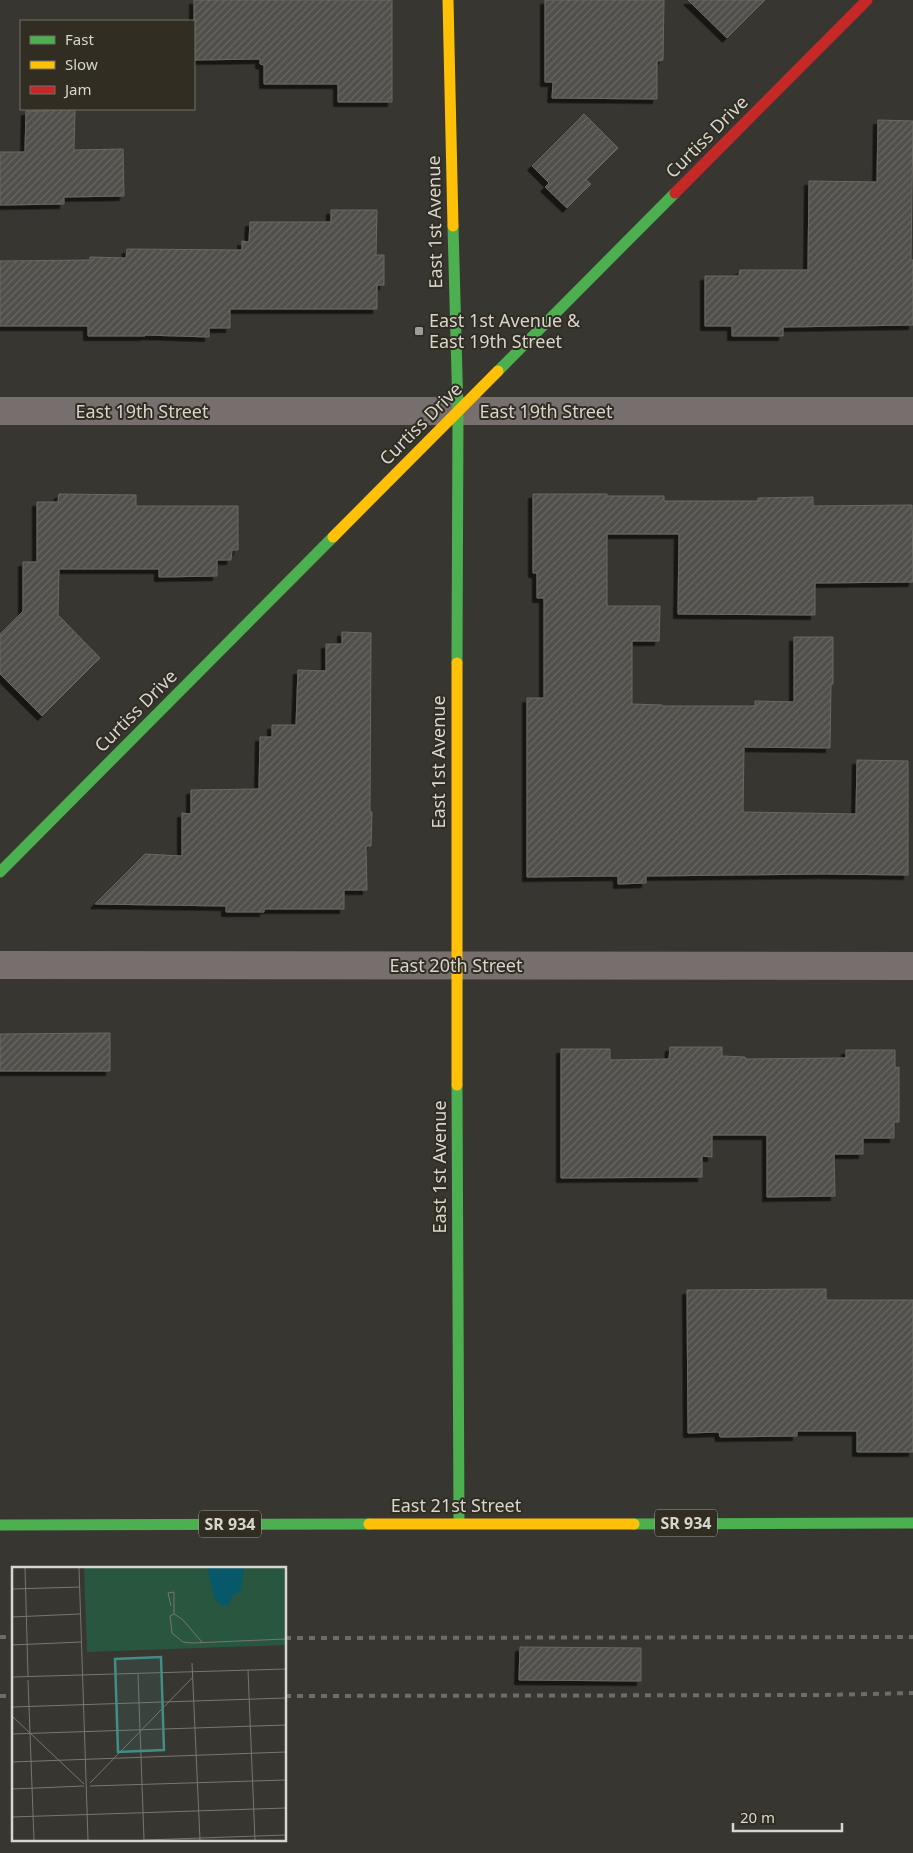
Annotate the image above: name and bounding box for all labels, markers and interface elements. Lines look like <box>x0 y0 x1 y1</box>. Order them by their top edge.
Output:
legend <box>20 20 195 110</box>
text: Fast <box>65 29 94 49</box>
text: Slow <box>65 54 98 74</box>
text: Jam <box>63 79 92 99</box>
street label: Curtiss Drive <box>660 90 753 183</box>
street label: East 1st Avenue <box>421 155 447 289</box>
place label: East 1st Avenue & East 19th Street <box>429 308 581 353</box>
marker: East 1st Avenue & East 19th Street <box>413 325 425 337</box>
street label: Curtiss Drive <box>374 377 467 470</box>
street label: East 19th Street <box>75 399 209 423</box>
street label: East 19th Street <box>479 399 613 423</box>
street label: Curtiss Drive <box>89 664 182 757</box>
street label: East 1st Avenue <box>426 695 450 829</box>
street label: East 20th Street <box>389 953 523 977</box>
street label: East 1st Avenue <box>427 1100 451 1234</box>
street label: East 21st Street <box>391 1493 522 1517</box>
road number: SR 934 <box>199 1510 261 1538</box>
road number: SR 934 <box>655 1510 717 1536</box>
inset map <box>12 1567 286 1840</box>
scale bar <box>733 1800 842 1832</box>
text: 20 m <box>740 1807 775 1827</box>

